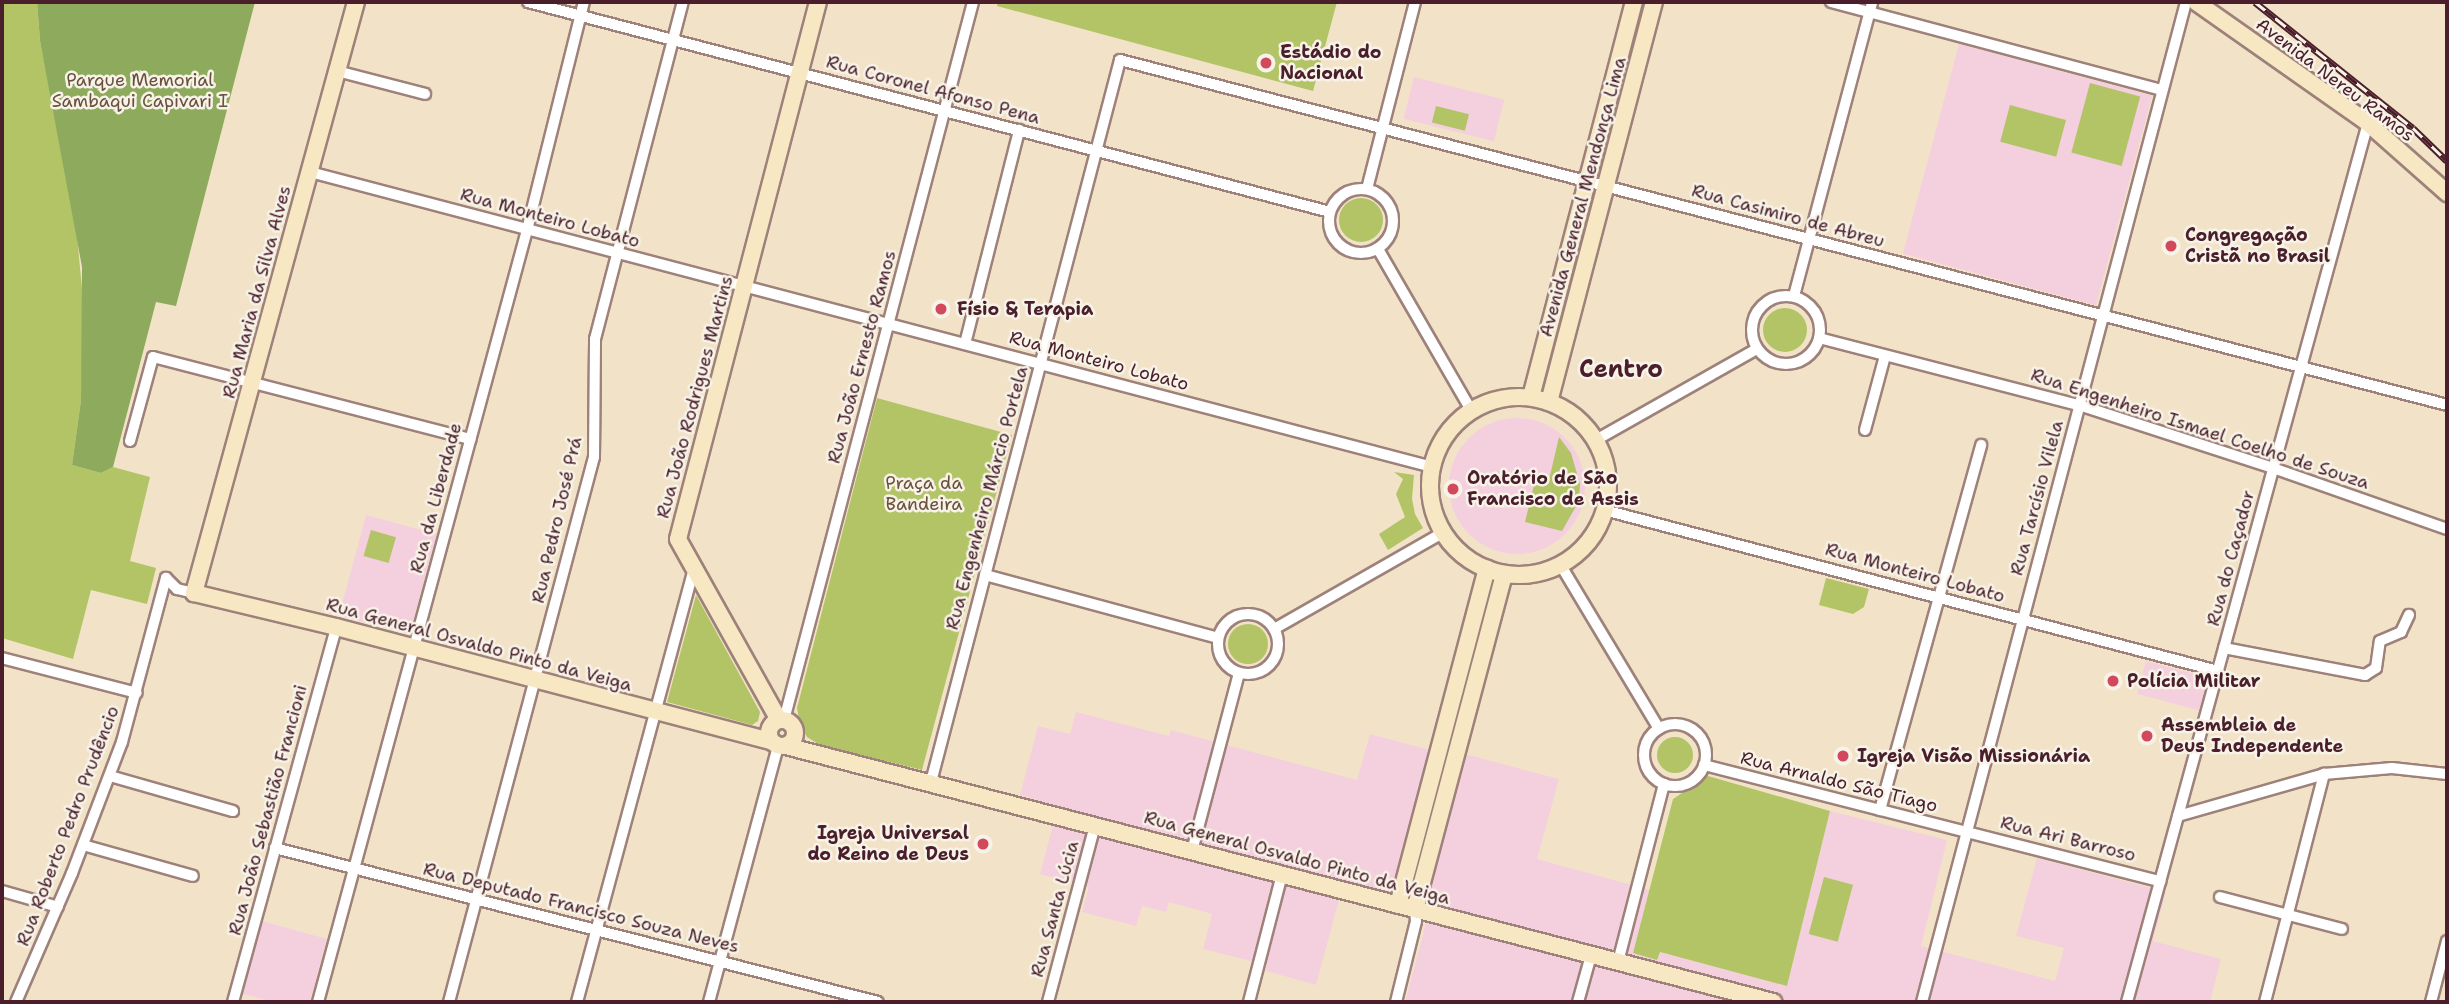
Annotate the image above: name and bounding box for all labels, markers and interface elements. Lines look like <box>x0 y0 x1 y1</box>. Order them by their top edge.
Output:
street label: Avenida Nereu Ramos <box>2252 14 2418 146</box>
place label: Estádio do Nacional <box>1280 42 1381 84</box>
street label: Rua Coronel Afonso Pena <box>824 51 1042 129</box>
marker: Estádio do Nacional <box>1258 55 1274 71</box>
street label: Avenida General Mendonça Lima <box>1535 55 1631 339</box>
park label: Parque Memorial Sambaqui Capivari I <box>52 70 228 112</box>
street label: Rua Casimiro de Abreu <box>1689 180 1887 252</box>
street label: Rua Maria da Silva Alves <box>218 183 296 401</box>
street label: Rua Monteiro Lobato <box>458 184 642 252</box>
place label: Congregação Cristã no Brasil <box>2185 225 2330 268</box>
marker: Congregação Cristã no Brasil <box>2163 238 2179 254</box>
street label: Rua João Ernesto Ramos <box>823 248 901 466</box>
street label: Rua João Rodrigues Martins <box>652 273 738 521</box>
place label: Físio & Terapia <box>957 298 1093 320</box>
marker: Físio & Terapia <box>931 299 951 319</box>
street label: Rua Monteiro Lobato <box>1007 327 1191 395</box>
district label: Centro <box>1579 356 1663 384</box>
street label: Rua Engenheiro Márcio Portela <box>941 364 1033 632</box>
street label: Rua Engenheiro Ismael Coelho de Souza <box>2028 364 2372 494</box>
street label: Rua Tarcísio Vilela <box>2006 418 2068 578</box>
street label: Rua da Liberdade <box>406 420 466 576</box>
street label: Rua Pedro José Prá <box>527 435 587 605</box>
place label: Oratório de São Francisco de Assis <box>1467 468 1639 510</box>
park label: Praça da Bandeira <box>885 473 963 516</box>
marker: Oratório de São Francisco de Assis <box>1445 481 1461 497</box>
street label: Rua do Caçador <box>2202 488 2260 628</box>
street label: Rua Monteiro Lobato <box>1823 539 2007 607</box>
street label: Rua General Osvaldo Pinto da Veiga <box>324 594 634 696</box>
place label: Polícia Militar <box>2127 670 2260 692</box>
marker: Polícia Militar <box>2105 673 2121 689</box>
street label: Rua João Sebastião Francioni <box>224 682 312 938</box>
street label: Rua Roberto Pedro Prudêncio <box>12 703 124 949</box>
place label: Assembleia de Deus Independente <box>2161 715 2343 758</box>
marker: Assembleia de Deus Independente <box>2139 728 2155 744</box>
place label: Igreja Visão Missionária <box>1857 745 2090 767</box>
street label: Rua Arnaldo São Tiago <box>1738 747 1940 817</box>
marker: Igreja Visão Missionária <box>1835 748 1851 764</box>
street label: Rua General Osvaldo Pinto da Veiga <box>1142 807 1452 909</box>
street label: Rua Ari Barroso <box>1998 812 2138 866</box>
place label: Igreja Universal do Reino de Deus <box>807 823 969 866</box>
marker: Igreja Universal do Reino de Deus <box>975 836 991 852</box>
street label: Rua Santa Lúcia <box>1026 839 1084 979</box>
street label: Rua Deputado Francisco Souza Neves <box>421 858 741 958</box>

